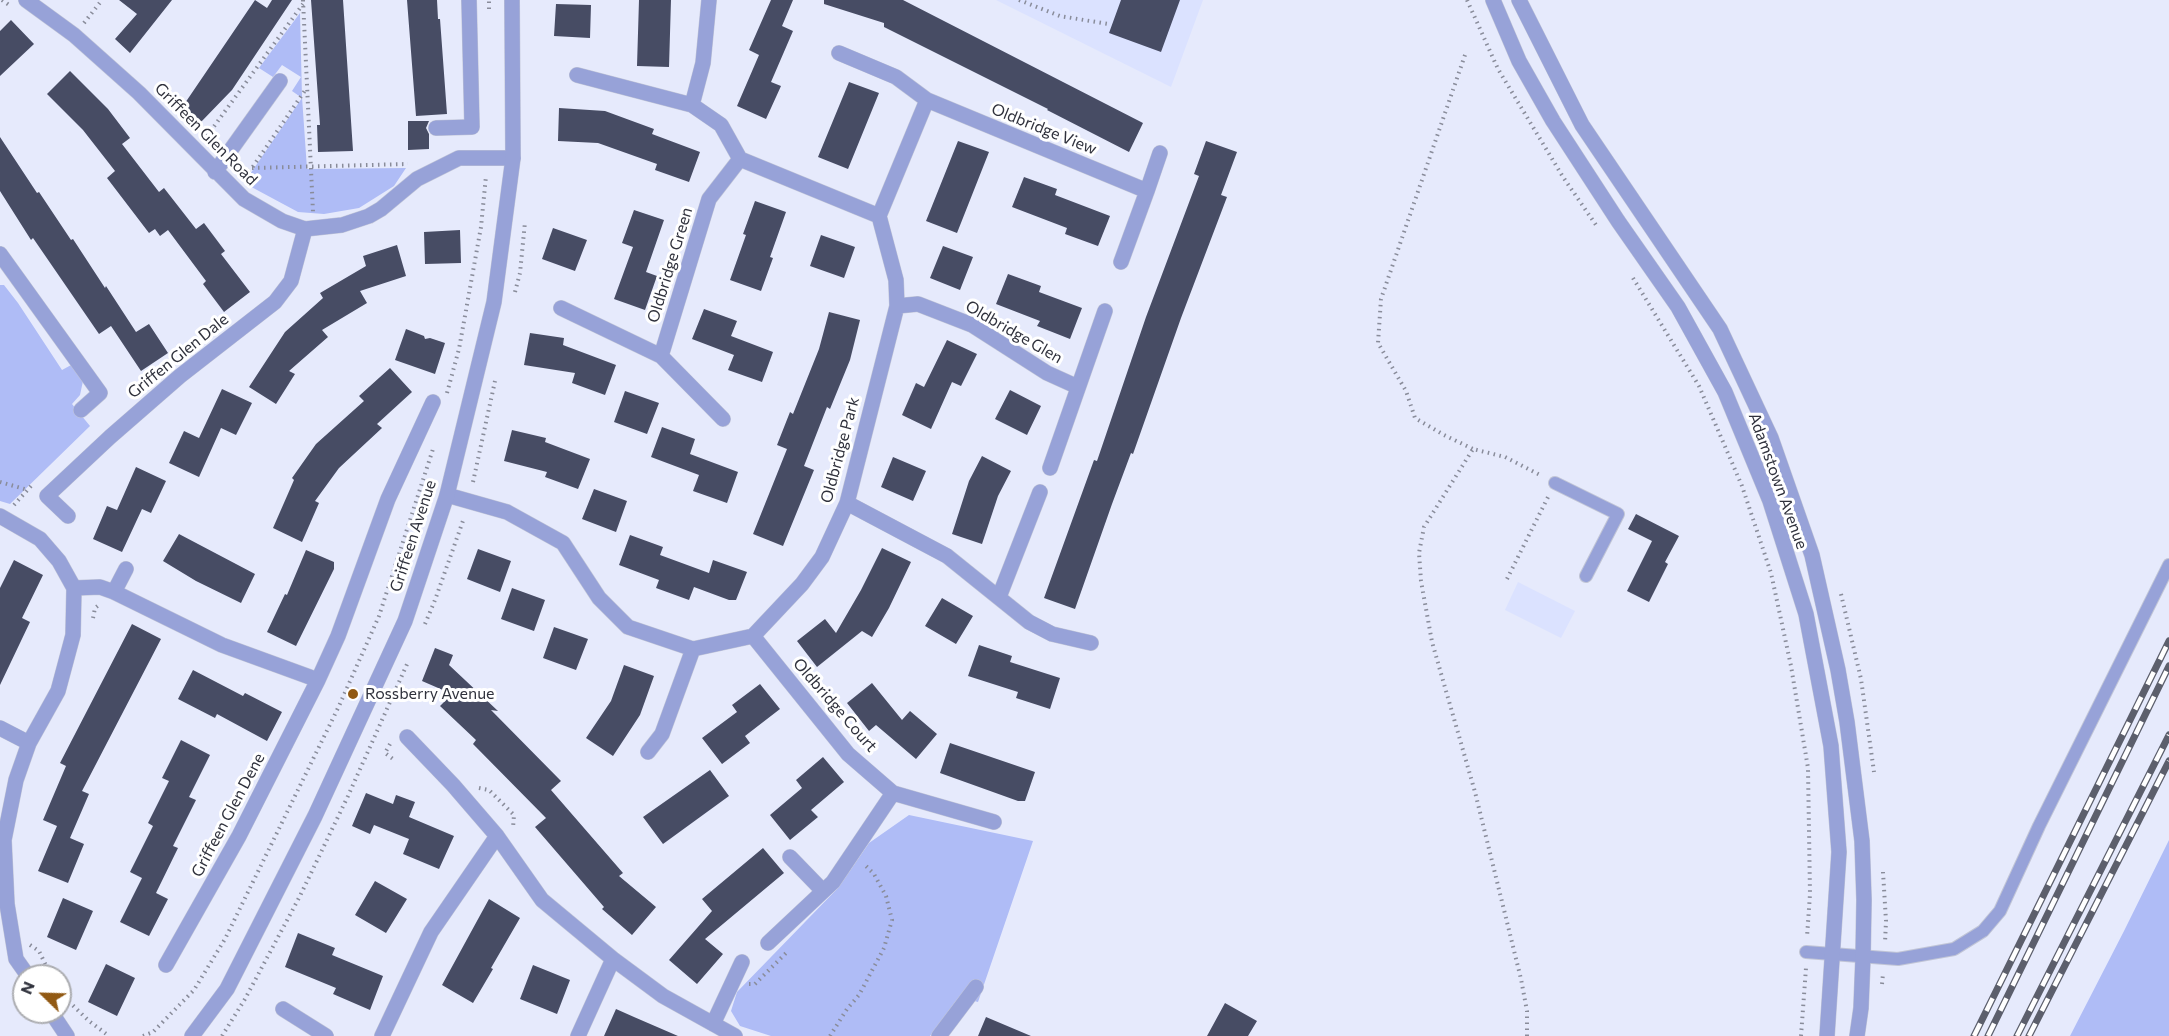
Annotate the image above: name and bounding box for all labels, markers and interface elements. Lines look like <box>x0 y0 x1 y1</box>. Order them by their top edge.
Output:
street label: Griffeen Glen Road <box>151 79 261 189</box>
street label: Oldbridge View <box>989 99 1099 159</box>
street label: Oldbridge Green <box>643 205 697 325</box>
street label: Oldbridge Glen <box>962 296 1066 368</box>
street label: Griffen Glen Dale <box>124 310 232 402</box>
street label: Oldbridge Park <box>817 395 863 505</box>
street label: Adamstown Avenue <box>1744 410 1812 552</box>
street label: Griffeen Avenue <box>386 478 440 594</box>
street label: Oldbridge Court <box>789 654 881 756</box>
place label: Rossberry Avenue <box>365 684 495 704</box>
marker: Rossberry Avenue <box>346 687 360 701</box>
street label: Griffeen Glen Dene <box>187 750 269 880</box>
north arrow <box>12 964 72 1024</box>
text: N <box>16 978 38 997</box>

